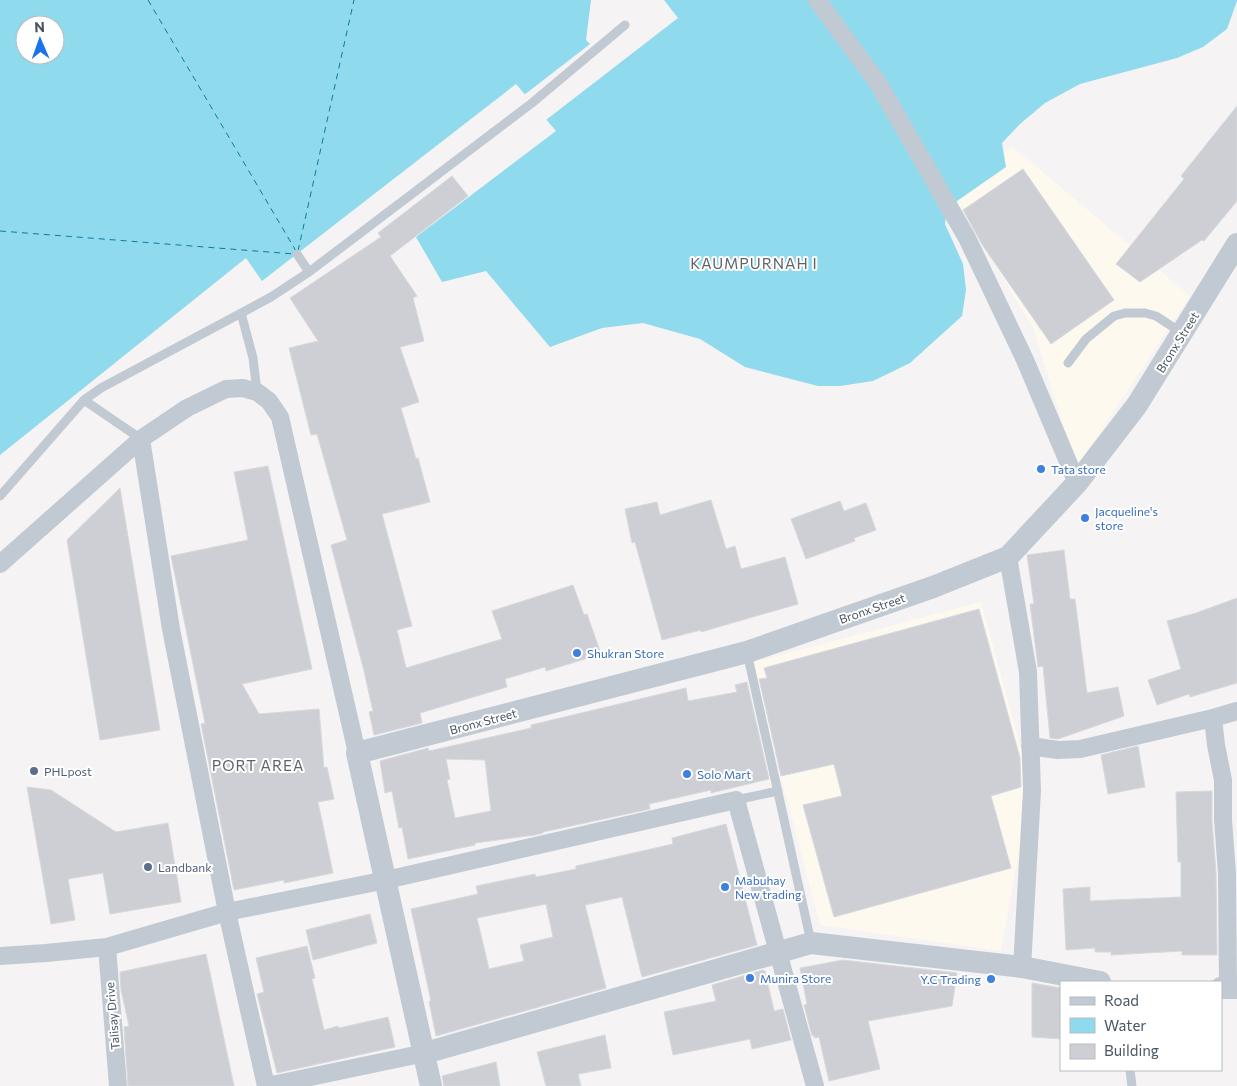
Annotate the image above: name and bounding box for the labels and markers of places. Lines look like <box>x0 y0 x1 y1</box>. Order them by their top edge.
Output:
place label: Tata store <box>1051 462 1106 476</box>
marker: Tata store <box>1035 463 1047 475</box>
place label: Jacqueline's store <box>1095 504 1158 532</box>
marker: Jacqueline's store <box>1079 512 1091 524</box>
place label: Shukran Store <box>587 646 664 660</box>
marker: Shukran Store <box>571 647 583 659</box>
place label: PHLpost <box>44 764 92 778</box>
marker: PHLpost <box>28 765 40 777</box>
place label: Solo Mart <box>697 767 751 781</box>
marker: Solo Mart <box>681 768 693 780</box>
place label: Landbank <box>158 860 212 874</box>
marker: Landbank <box>142 861 154 873</box>
place label: Mabuhay New trading <box>735 873 802 901</box>
marker: Mabuhay New trading <box>719 881 731 893</box>
place label: Munira Store <box>760 971 831 985</box>
marker: Munira Store <box>744 972 756 984</box>
place label: Y.C Trading <box>920 972 981 986</box>
marker: Y.C Trading <box>985 973 997 985</box>

